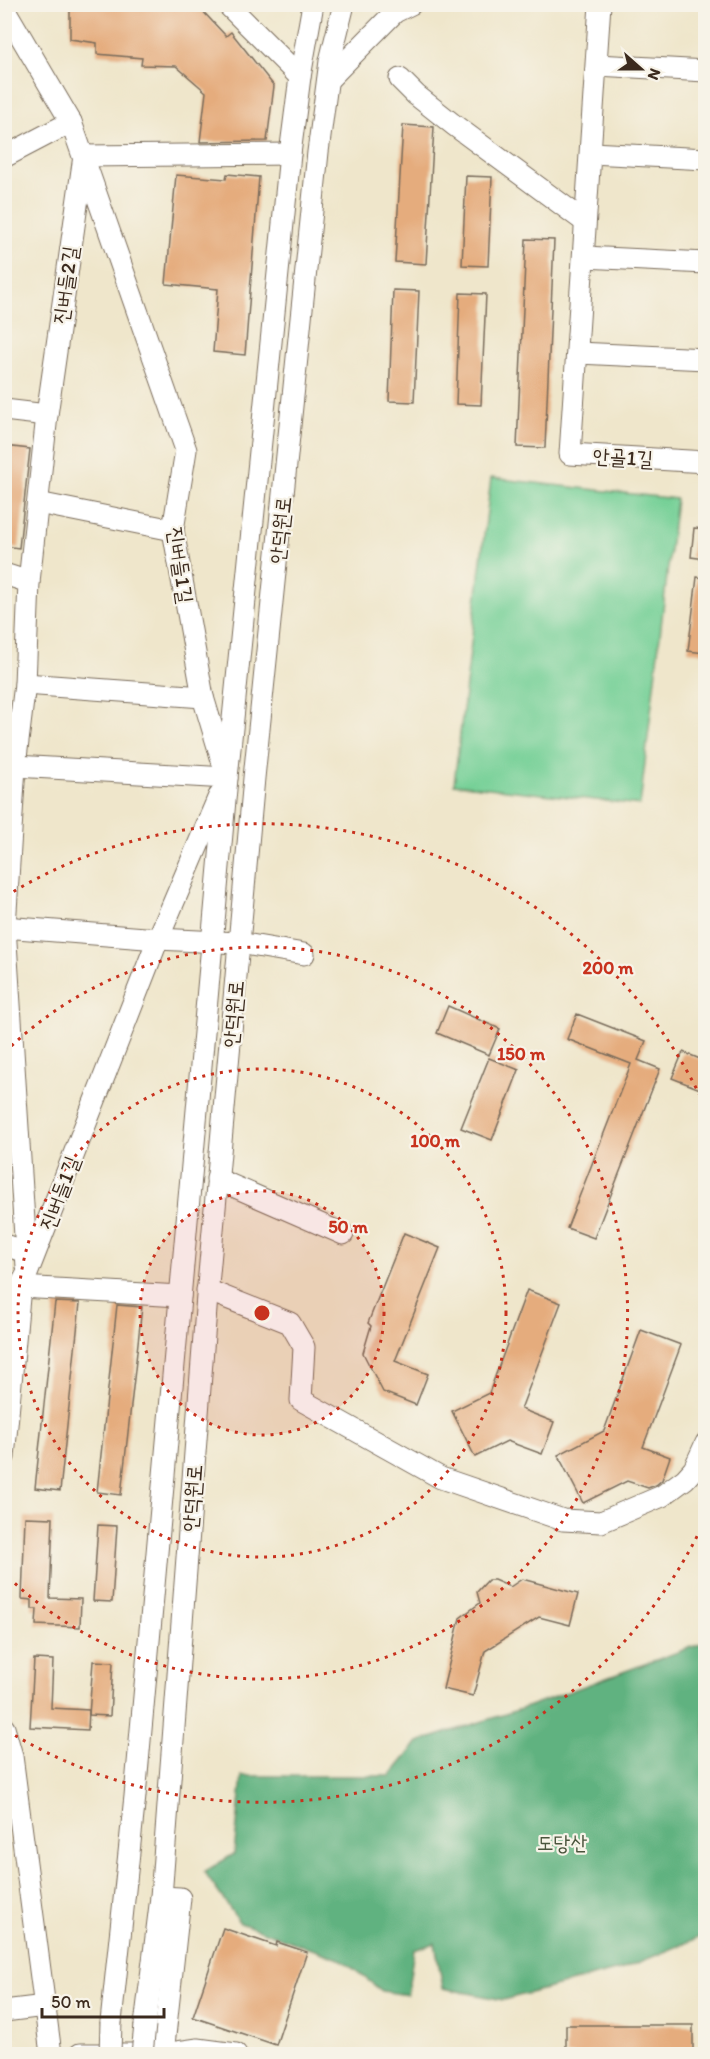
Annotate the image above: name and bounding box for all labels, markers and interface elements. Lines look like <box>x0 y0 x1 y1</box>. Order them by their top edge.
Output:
north arrow <box>611 39 671 99</box>
text: N <box>644 66 665 83</box>
street label: 진버들2길 <box>47 244 83 326</box>
street label: 안골1길 <box>592 443 654 471</box>
street label: 안덕원로 <box>264 495 296 565</box>
street label: 진버들1길 <box>163 525 199 605</box>
text: 200 m <box>583 957 634 979</box>
street label: 안덕원로 <box>218 979 248 1049</box>
text: 150 m <box>497 1043 546 1065</box>
text: 100 m <box>410 1130 461 1152</box>
street label: 진버들1길 <box>33 1152 85 1234</box>
text: 50 m <box>328 1216 369 1238</box>
centre of rings <box>252 1303 272 1323</box>
street label: 안덕원로 <box>177 1463 207 1533</box>
park label: 도당산 <box>537 1830 587 1855</box>
scale bar <box>42 1981 164 2019</box>
text: 50 m <box>51 1991 91 2013</box>

